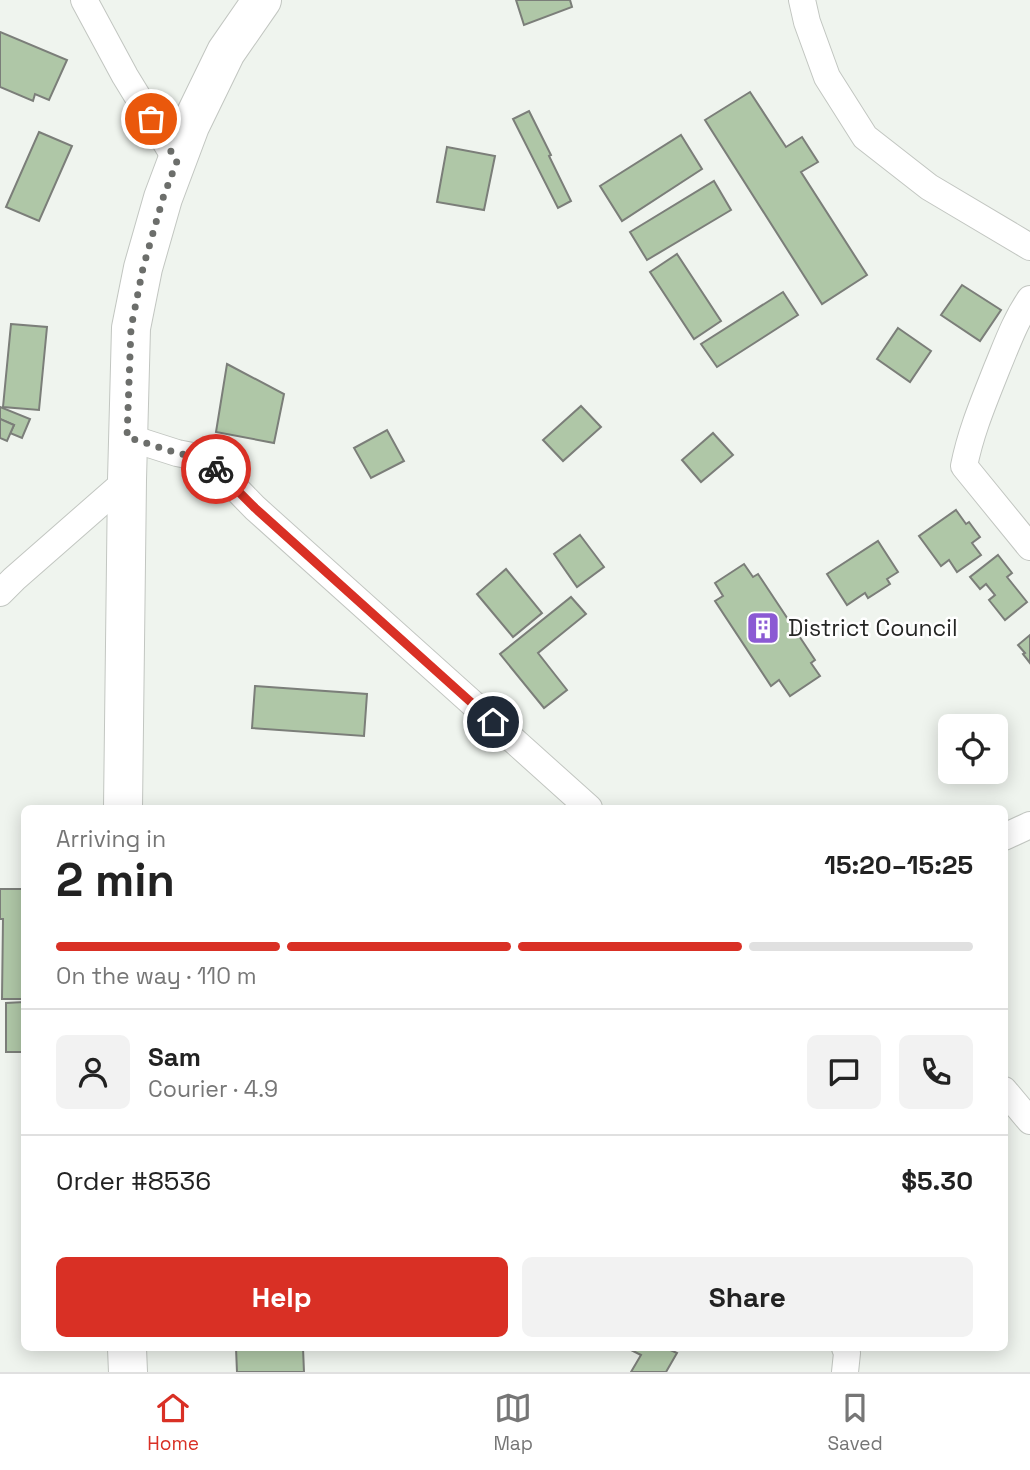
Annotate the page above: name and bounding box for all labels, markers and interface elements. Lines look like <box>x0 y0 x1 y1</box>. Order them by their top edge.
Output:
pin <box>121 89 181 149</box>
icon: bag <box>132 100 170 138</box>
courier <box>181 434 251 504</box>
icon: bike <box>197 450 235 488</box>
building icon: District Council <box>744 609 782 647</box>
place label: District Council <box>788 613 958 643</box>
pin <box>463 692 523 752</box>
icon: home <box>474 703 512 741</box>
map controls <box>938 714 1008 784</box>
button: locate <box>938 714 1008 784</box>
text: Arriving in <box>56 824 166 854</box>
text: 15:20–15:25 <box>824 848 973 882</box>
text: 2 min <box>56 851 175 909</box>
text: On the way · 110 m <box>56 961 257 991</box>
button: person <box>56 1035 130 1109</box>
button: chat <box>807 1035 881 1109</box>
button: phone <box>899 1035 973 1109</box>
text: Sam <box>148 1040 201 1074</box>
text: Courier · 4.9 <box>148 1074 278 1104</box>
text: Order #8536 <box>56 1164 211 1198</box>
text: $5.30 <box>901 1164 973 1198</box>
button: Help <box>56 1257 508 1337</box>
button: Share <box>522 1257 973 1337</box>
tab: Home <box>147 1389 199 1456</box>
tab: Map <box>493 1389 533 1456</box>
tab: Saved <box>827 1389 883 1456</box>

